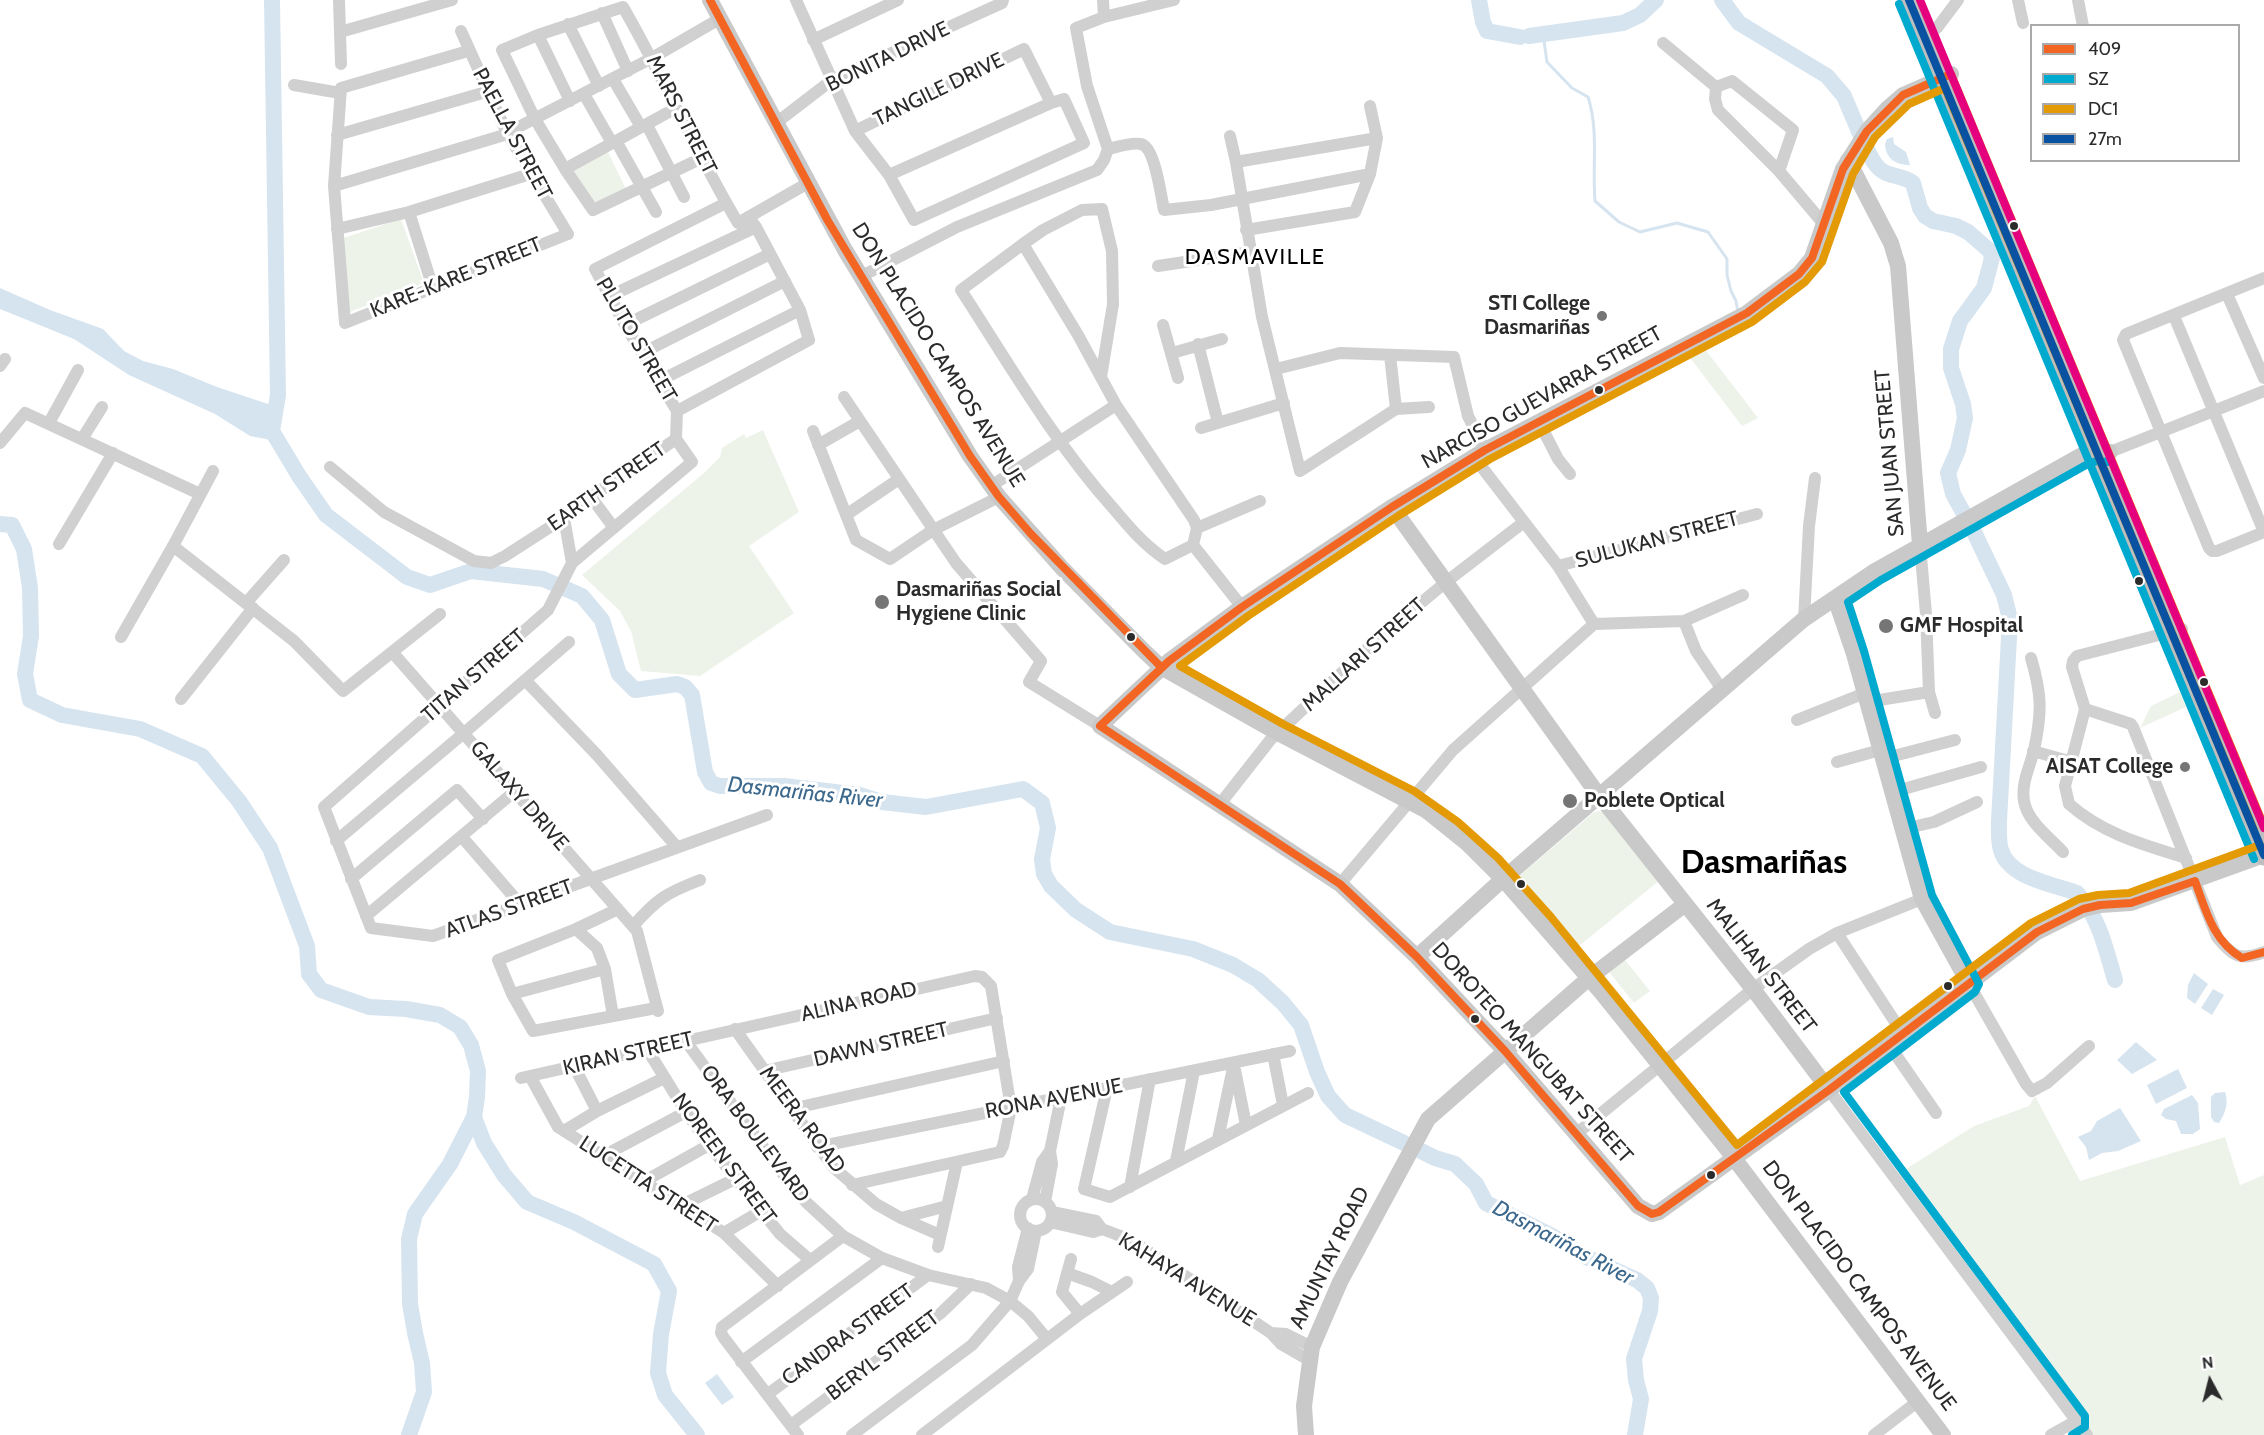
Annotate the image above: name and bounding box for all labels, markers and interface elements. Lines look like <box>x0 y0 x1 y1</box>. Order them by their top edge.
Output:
street label: BONITA DRIVE <box>822 16 954 98</box>
legend <box>2030 24 2240 162</box>
text: 409 <box>2088 38 2121 60</box>
street label: TANGILE DRIVE <box>870 48 1008 132</box>
street label: MARS STREET <box>640 51 722 179</box>
street label: PAELLA STREET <box>467 64 557 204</box>
text: SZ <box>2088 68 2108 90</box>
text: DC1 <box>2088 98 2118 120</box>
text: 27m <box>2088 128 2122 150</box>
street label: DON PLACIDO CAMPOS AVENUE <box>846 218 1030 492</box>
unlabelled marker <box>2008 220 2020 232</box>
street label: KARE-KARE STREET <box>367 232 545 324</box>
district label: DASMAVILLE <box>1185 245 1325 271</box>
street label: PLUTO STREET <box>590 273 682 407</box>
place label: STI College Dasmariñas <box>1484 291 1590 341</box>
marker: STI College Dasmariñas <box>1595 309 1609 323</box>
street label: NARCISO GUEVARRA STREET <box>1417 321 1667 475</box>
street label: SAN JUAN STREET <box>1870 368 1910 538</box>
unlabelled marker <box>1593 384 1605 396</box>
street label: EARTH STREET <box>543 437 671 537</box>
street label: SULUKAN STREET <box>1573 506 1741 574</box>
unlabelled marker <box>2133 575 2145 587</box>
place label: Dasmariñas Social Hygiene Clinic <box>896 577 1061 627</box>
marker: Dasmariñas Social Hygiene Clinic <box>873 593 891 611</box>
street label: MALLARI STREET <box>1297 593 1431 717</box>
place label: GMF Hospital <box>1900 613 2023 639</box>
marker: GMF Hospital <box>1877 617 1895 635</box>
street label: TITAN STREET <box>417 624 531 728</box>
unlabelled marker <box>1125 631 1137 643</box>
unlabelled marker <box>2198 676 2210 688</box>
street label: GALAXY DRIVE <box>464 736 574 856</box>
place label: AISAT College <box>2046 754 2173 780</box>
marker: AISAT College <box>2178 760 2192 774</box>
water label: Dasmariñas River <box>726 772 884 814</box>
place label: Poblete Optical <box>1584 788 1725 814</box>
marker: Poblete Optical <box>1561 792 1579 810</box>
district label: Dasmariñas <box>1681 843 1847 883</box>
street label: ATLAS STREET <box>442 874 576 944</box>
unlabelled marker <box>1515 878 1527 890</box>
street label: MALIHAN STREET <box>1701 894 1821 1038</box>
street label: DOROTEO MANGUBAT STREET <box>1426 937 1638 1169</box>
street label: ALINA ROAD <box>799 976 919 1028</box>
unlabelled marker <box>1942 980 1954 992</box>
unlabelled marker <box>1469 1013 1481 1025</box>
street label: DAWN STREET <box>811 1017 951 1073</box>
street label: KIRAN STREET <box>560 1027 696 1081</box>
street label: ORA BOULEVARD <box>695 1060 815 1208</box>
street label: MEERA ROAD <box>754 1062 850 1178</box>
street label: RONA AVENUE <box>983 1073 1125 1125</box>
street label: NOREEN STREET <box>667 1089 781 1229</box>
street label: LUCETTA STREET <box>574 1131 722 1239</box>
street label: DON PLACIDO CAMPOS AVENUE <box>1757 1156 1961 1416</box>
unlabelled marker <box>1705 1169 1717 1181</box>
street label: AMUNTAY ROAD <box>1285 1183 1375 1333</box>
water label: Dasmariñas River <box>1488 1195 1638 1291</box>
street label: KAHAYA AVENUE <box>1114 1228 1260 1332</box>
street label: CANDRA STREET <box>777 1279 919 1391</box>
street label: BERYL STREET <box>822 1306 944 1406</box>
north arrow <box>2180 1351 2240 1411</box>
text: N <box>2201 1353 2215 1373</box>

